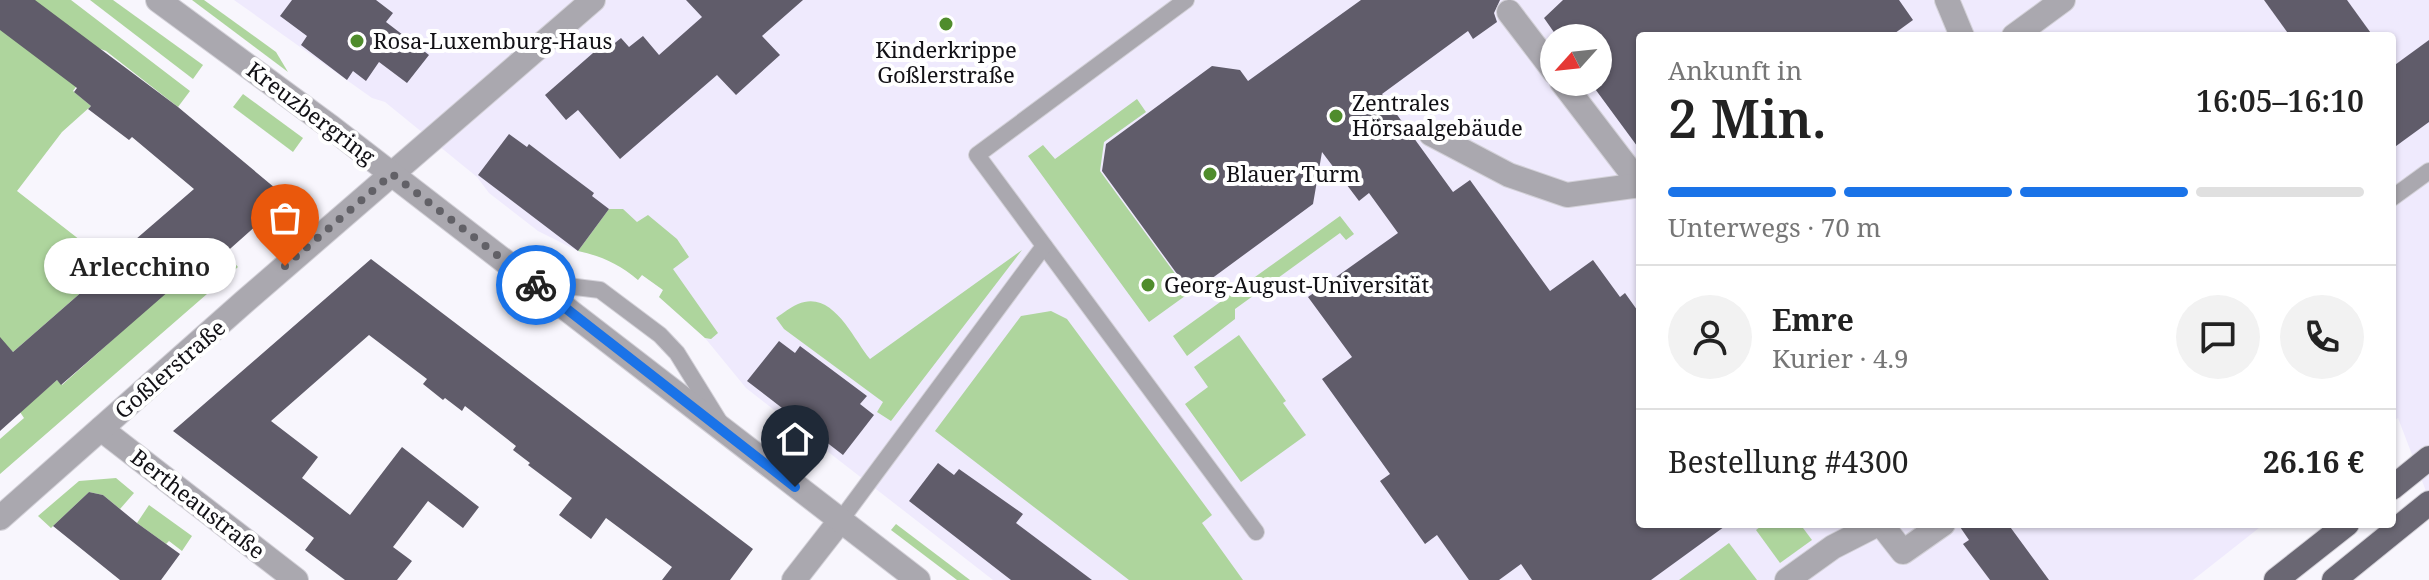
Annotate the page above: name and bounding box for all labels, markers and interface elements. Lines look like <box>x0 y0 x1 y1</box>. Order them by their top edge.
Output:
marker: Kinderkrippe Goßlerstraße <box>937 15 955 33</box>
north arrow <box>1540 24 1612 96</box>
map controls <box>1540 24 1612 96</box>
place label: Rosa-Luxemburg-Haus <box>373 25 612 55</box>
marker: Rosa-Luxemburg-Haus <box>348 32 366 50</box>
place label: Kinderkrippe Goßlerstraße <box>875 34 1017 89</box>
text: Ankunft in <box>1668 52 1802 88</box>
street label: Kreuzbergring <box>241 54 382 171</box>
text: 16:05–16:10 <box>2196 80 2364 121</box>
text: 2 Min. <box>1668 82 1826 153</box>
place label: Zentrales Hörsaalgebäude <box>1352 87 1523 142</box>
marker: Zentrales Hörsaalgebäude <box>1327 107 1345 125</box>
place label: Blauer Turm <box>1226 158 1360 188</box>
marker: Blauer Turm <box>1201 165 1219 183</box>
pin <box>251 184 319 266</box>
icon: bag <box>263 196 307 240</box>
text: Unterwegs · 70 m <box>1668 209 1881 245</box>
callout: Arlecchino <box>45 238 237 294</box>
courier <box>496 245 576 325</box>
text: Arlecchino <box>70 248 210 284</box>
icon: bike <box>514 263 558 307</box>
place label: Georg-August-Universität <box>1164 269 1429 299</box>
marker: Georg-August-Universität <box>1139 276 1157 294</box>
button: person <box>1668 295 1752 379</box>
button: chat <box>2176 295 2260 379</box>
button: phone <box>2280 295 2364 379</box>
text: Emre <box>1772 299 1854 340</box>
street label: Goßlerstraße <box>108 312 231 425</box>
text: Kurier · 4.9 <box>1772 340 1909 376</box>
pin <box>761 405 829 487</box>
icon: home <box>773 417 817 461</box>
street label: Bertheaustraße <box>125 441 272 565</box>
text: Bestellung #4300 <box>1668 441 1909 482</box>
text: 26.16 € <box>2263 441 2364 482</box>

